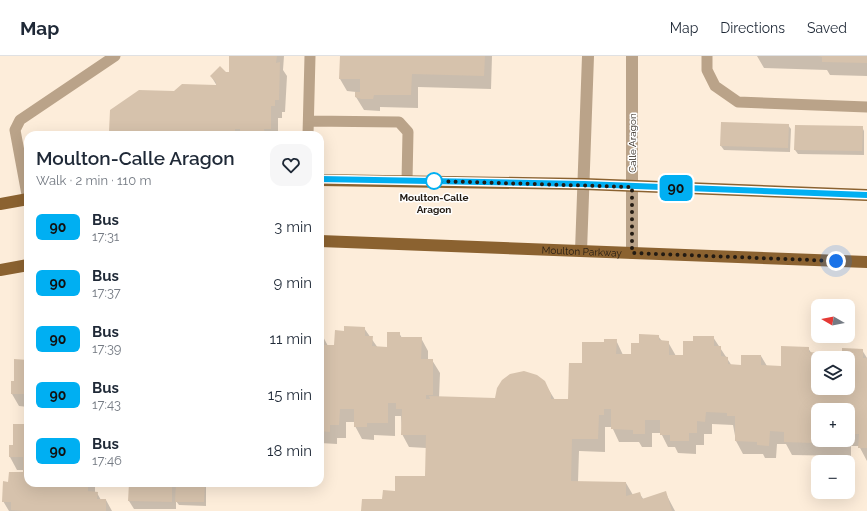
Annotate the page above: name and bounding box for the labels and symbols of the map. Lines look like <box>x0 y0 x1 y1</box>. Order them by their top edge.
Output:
street label: Calle Aragon <box>627 113 638 173</box>
marker: Moulton-Calle Aragon <box>425 172 443 190</box>
line badge: 90 <box>658 175 694 201</box>
place label: Moulton-Calle Aragon <box>400 192 468 215</box>
street label: Moulton Parkway <box>542 245 623 259</box>
your location <box>826 251 846 271</box>
north arrow <box>811 299 855 343</box>

